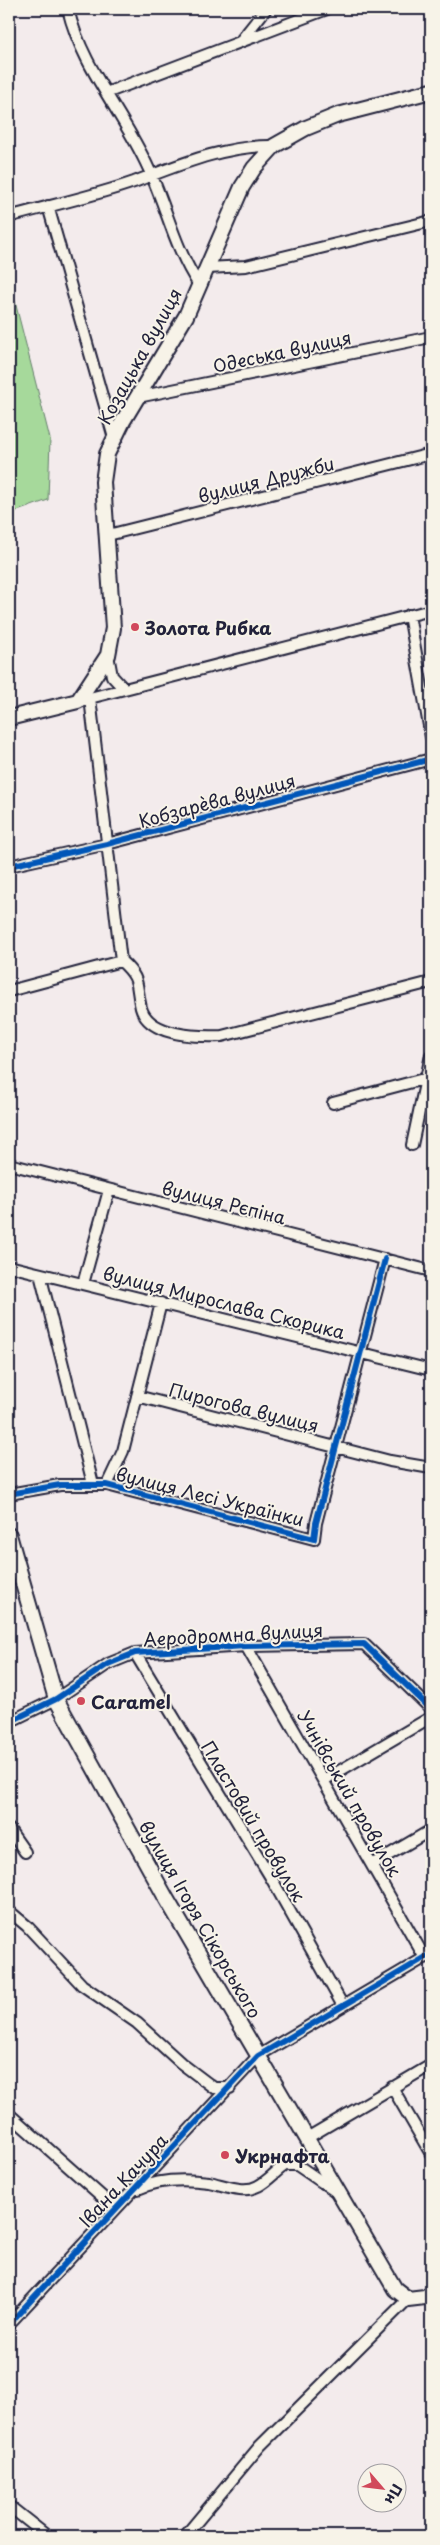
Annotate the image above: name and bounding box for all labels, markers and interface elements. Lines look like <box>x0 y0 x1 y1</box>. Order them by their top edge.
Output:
street label: Козацька вулиця <box>90 283 188 429</box>
street label: Одеська вулиця <box>210 323 354 379</box>
street label: вулиця Дружби <box>195 449 337 509</box>
place label: Золота Рибка <box>144 614 271 641</box>
marker: Золота Рибка <box>129 621 141 633</box>
street label: Кобзарèва вулиця <box>136 766 298 834</box>
street label: вулиця Рєпіна <box>159 1174 290 1231</box>
street label: вулиця Мирослава Скорика <box>100 1259 348 1345</box>
street label: Пирогова вулиця <box>166 1375 322 1439</box>
street label: вулиця Лесі Українки <box>113 1460 307 1532</box>
street label: Аеродромна вулиця <box>142 1616 324 1652</box>
place label: Caramel <box>91 1688 171 1715</box>
marker: Caramel <box>75 1695 87 1707</box>
street label: Учнівський провулок <box>291 1705 409 1881</box>
street label: Пластовий провулок <box>195 1735 313 1907</box>
street label: вулиця Ігоря Сікорського <box>133 1815 269 2023</box>
street label: Івана Качура <box>72 2126 174 2233</box>
place label: Укрнафта <box>235 2142 331 2169</box>
marker: Укрнафта <box>219 2149 231 2161</box>
north arrow <box>358 2462 408 2512</box>
text: Пн <box>380 2480 408 2508</box>

